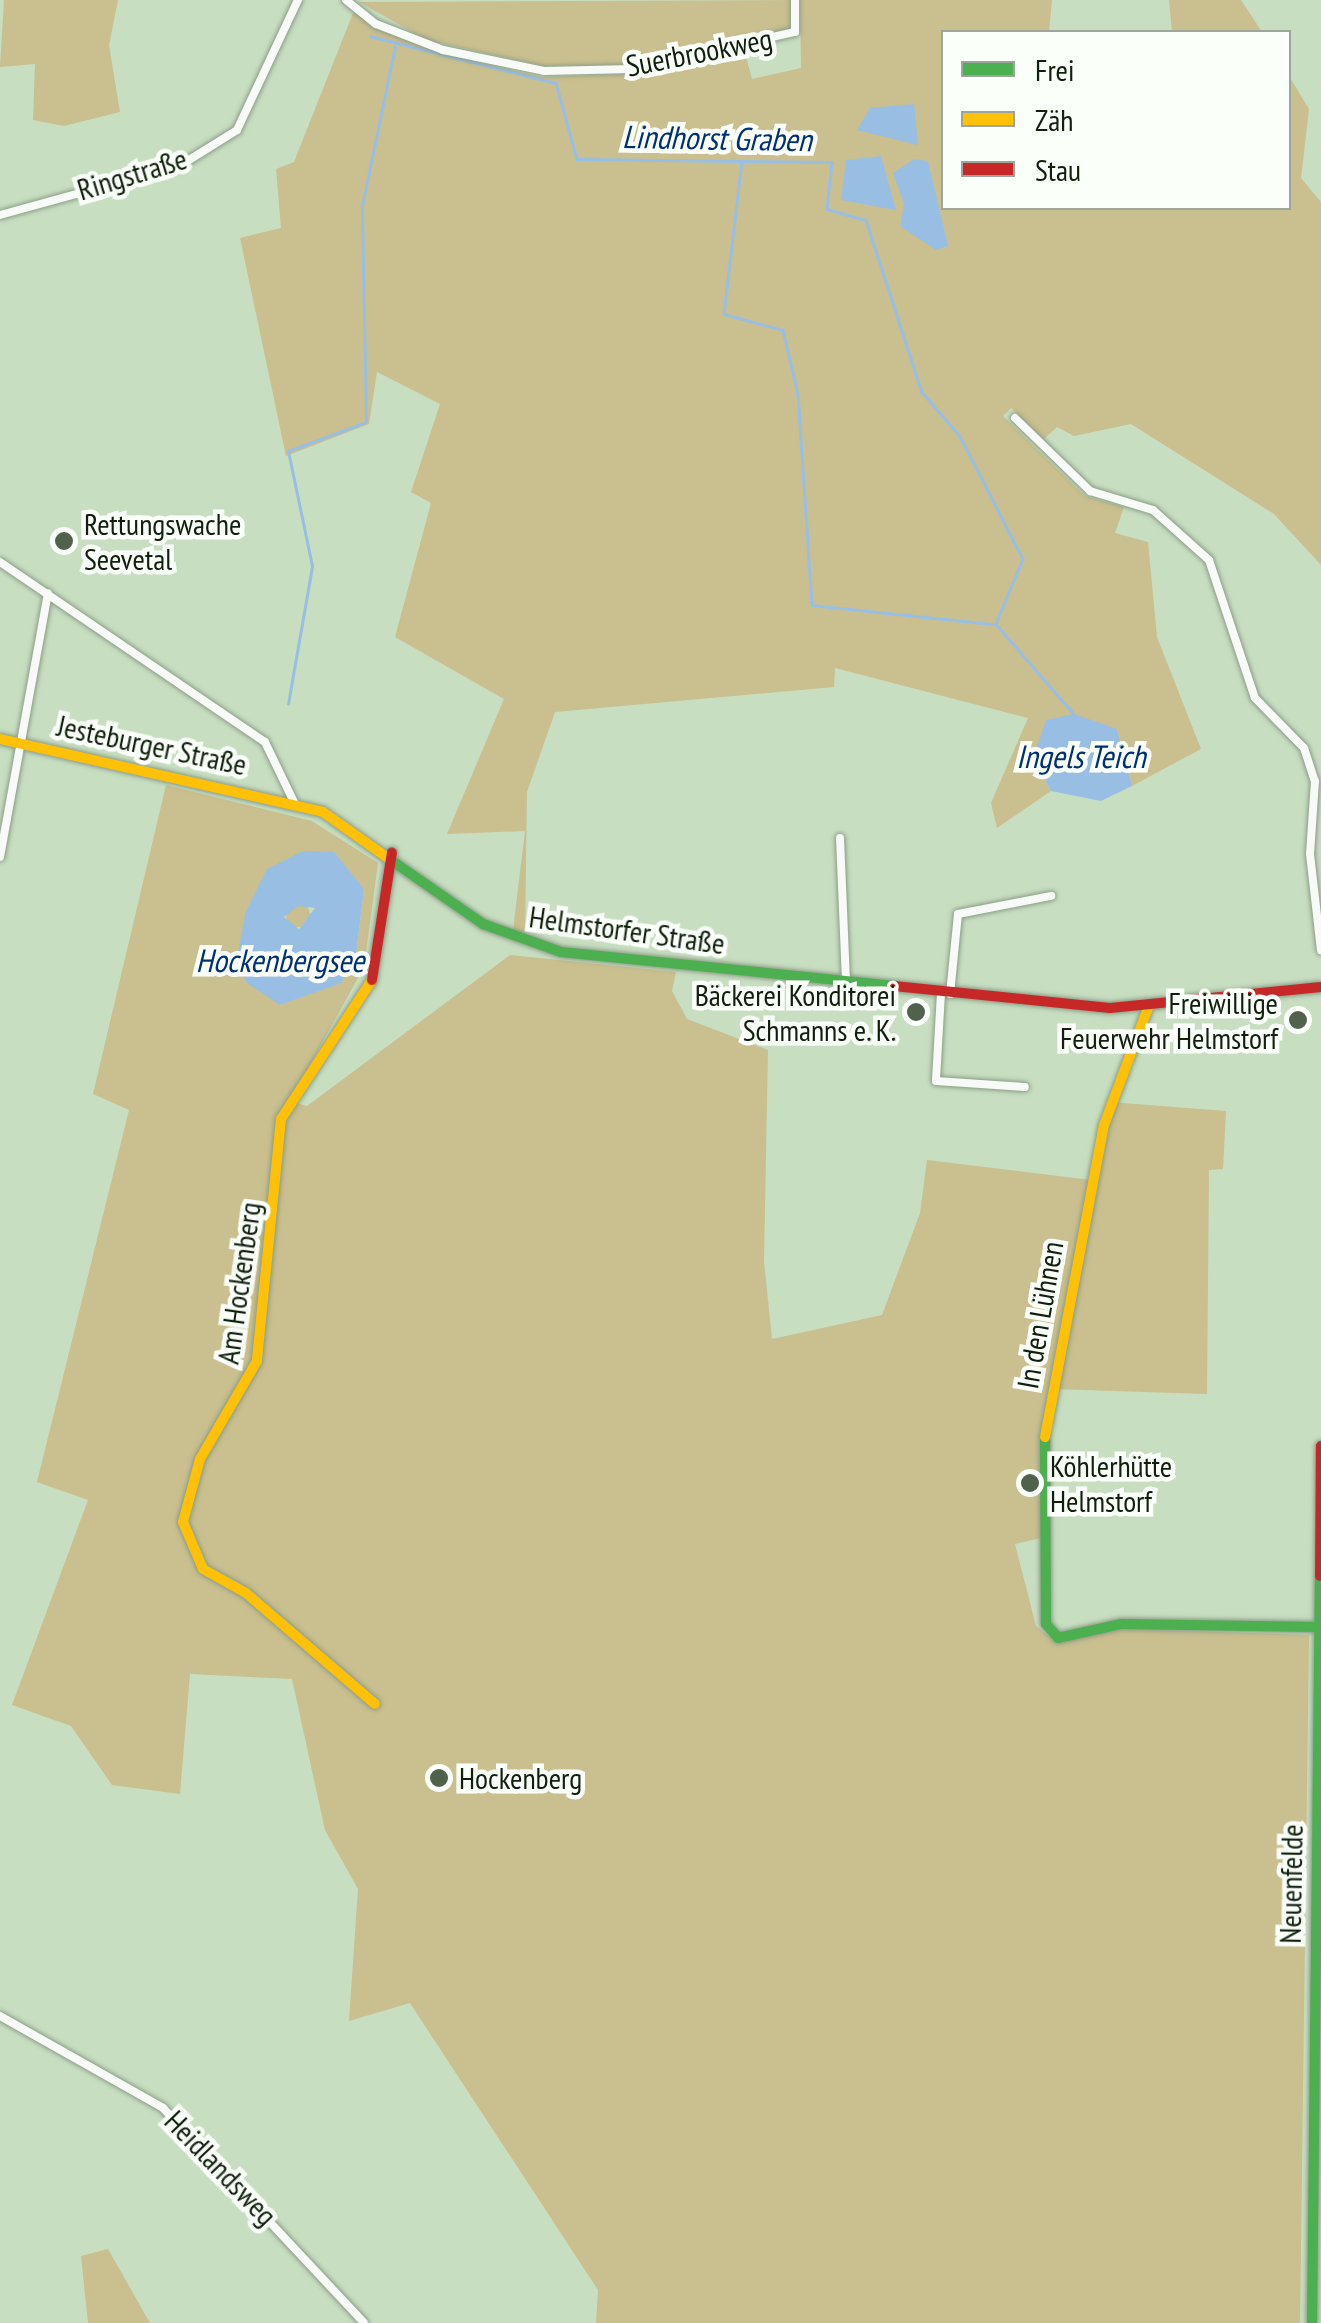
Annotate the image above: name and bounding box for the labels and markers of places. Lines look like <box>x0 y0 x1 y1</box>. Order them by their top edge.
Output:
place label: Rettungswache Seevetal <box>84 506 241 576</box>
marker: Rettungswache Seevetal <box>53 530 75 552</box>
place label: Bäckerei Konditorei Schmanns e. K. <box>695 977 896 1048</box>
place label: Freiwillige Feuerwehr Helmstorf <box>1060 985 1278 1056</box>
marker: Bäckerei Konditorei Schmanns e. K. <box>905 1001 927 1023</box>
marker: Freiwillige Feuerwehr Helmstorf <box>1287 1009 1309 1031</box>
place label: Köhlerhütte Helmstorf <box>1050 1448 1172 1518</box>
marker: Köhlerhütte Helmstorf <box>1019 1472 1041 1494</box>
place label: Hockenberg <box>459 1760 582 1796</box>
marker: Hockenberg <box>428 1767 450 1789</box>

